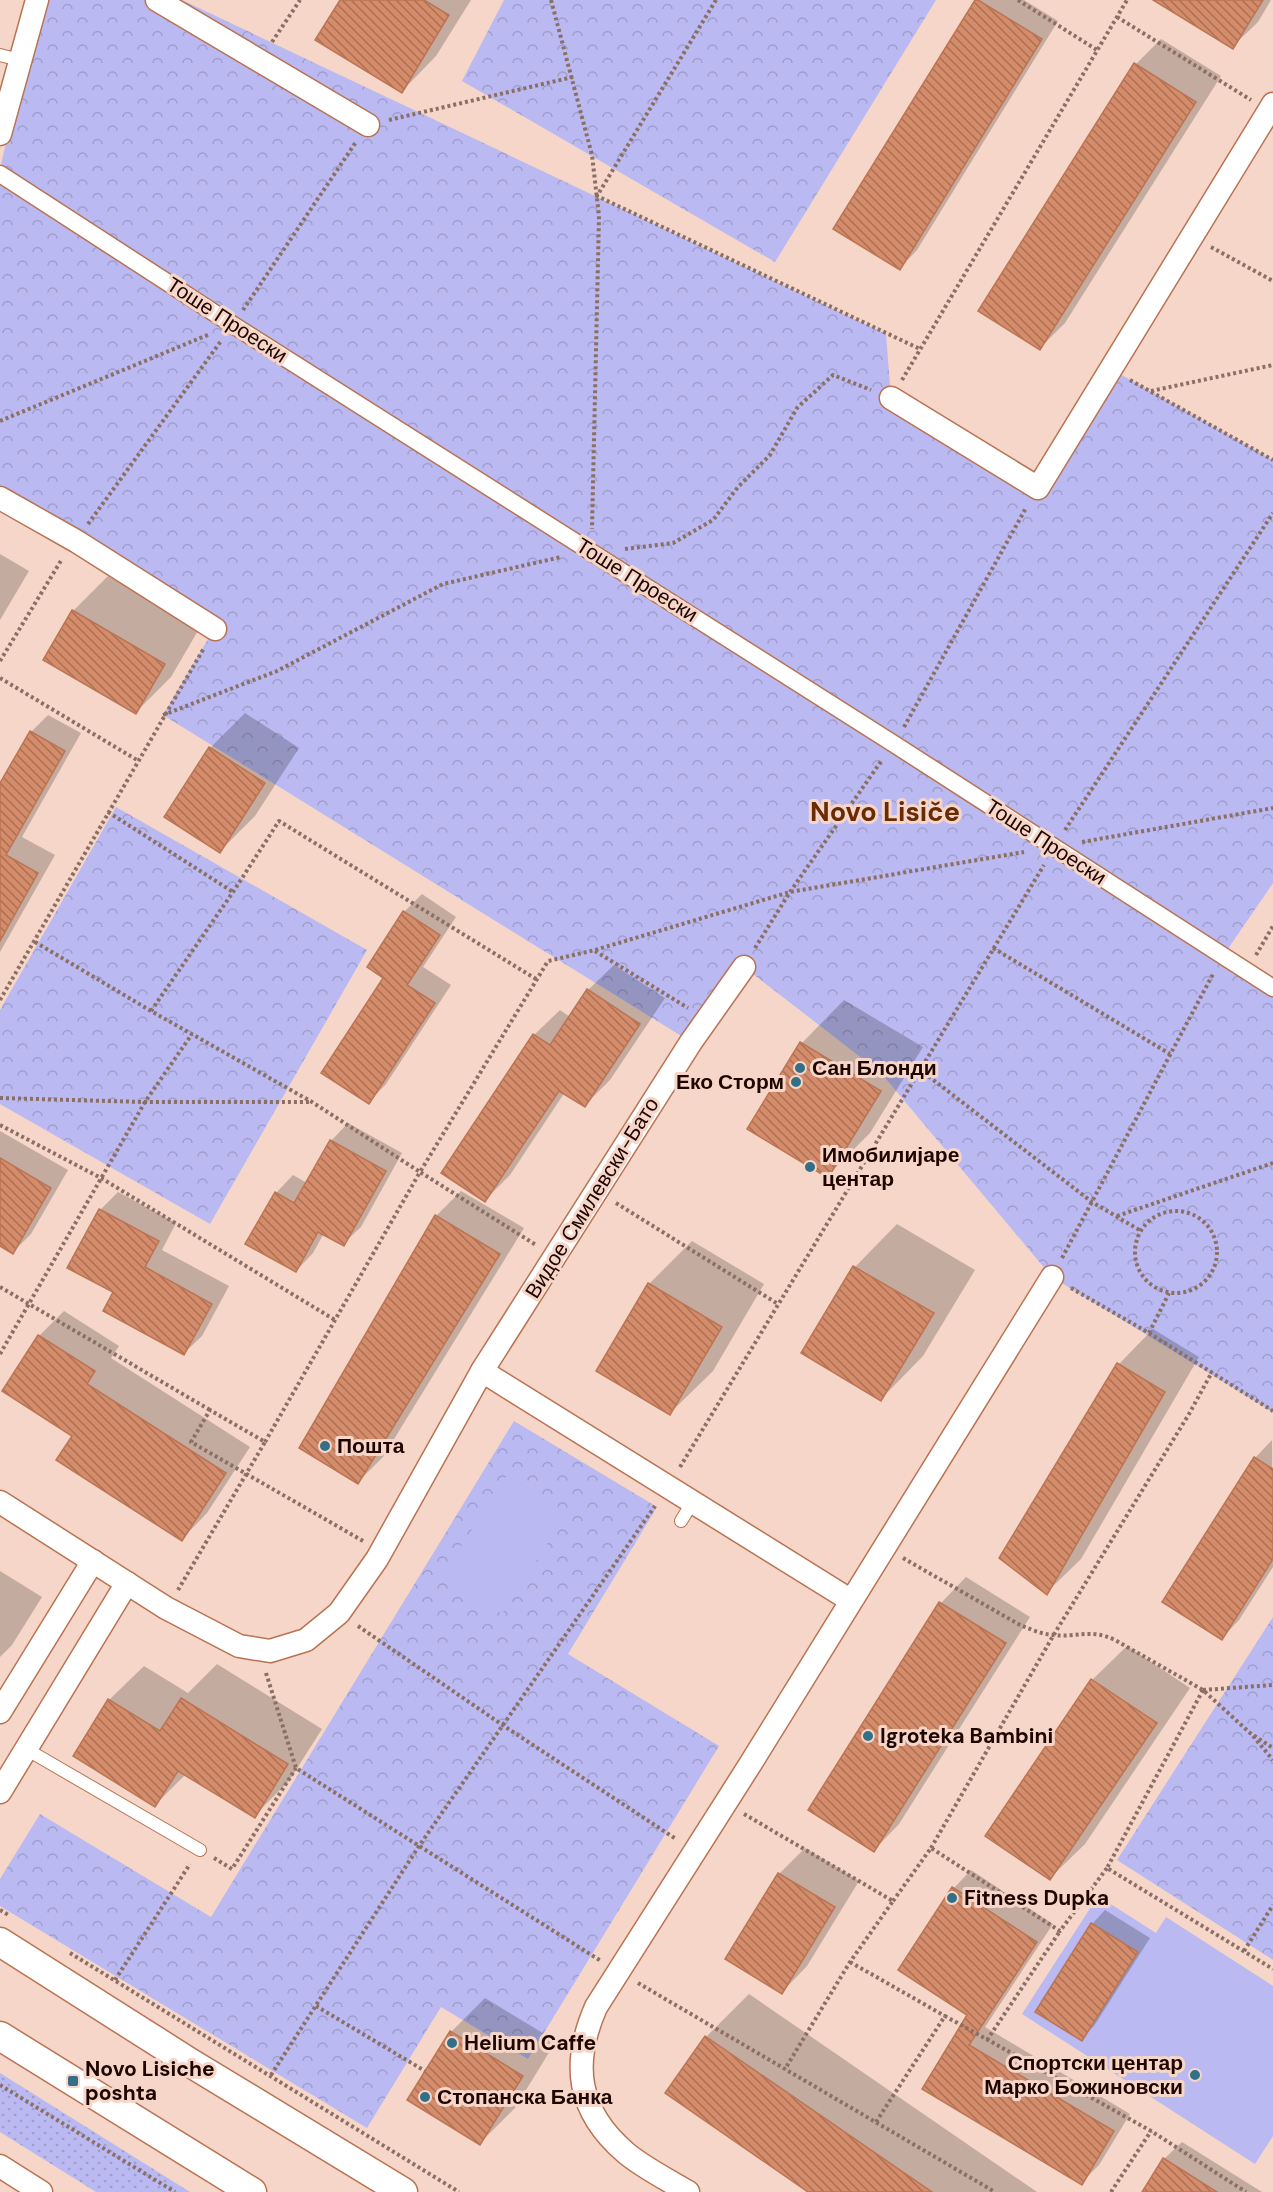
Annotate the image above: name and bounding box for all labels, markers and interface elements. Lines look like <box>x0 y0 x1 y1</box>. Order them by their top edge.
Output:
street label: Тоше Проески <box>161 271 293 369</box>
street label: Тоше Проески <box>571 531 703 629</box>
street label: Тоше Проески <box>980 793 1112 891</box>
district label: Novo Lisiče <box>810 794 960 829</box>
place label: Сан Блонди <box>812 1054 937 1082</box>
marker: Сан Блонди <box>793 1061 807 1075</box>
place label: Еко Сторм <box>676 1068 784 1096</box>
marker: Еко Сторм <box>789 1075 803 1089</box>
street label: Видое Смилевски-Бато <box>519 1092 665 1304</box>
place label: Имобилијаре центар <box>822 1141 959 1193</box>
marker: Имобилијаре центар <box>803 1160 817 1174</box>
place label: Пошта <box>337 1432 405 1460</box>
marker: Пошта <box>318 1439 332 1453</box>
place label: Igroteka Bambini <box>880 1722 1053 1750</box>
marker: Igroteka Bambini <box>861 1729 875 1743</box>
place label: Fitness Dupka <box>964 1884 1109 1912</box>
marker: Fitness Dupka <box>945 1891 959 1905</box>
place label: Helium Caffe <box>464 2029 596 2057</box>
marker: Helium Caffe <box>445 2036 459 2050</box>
place label: Спортски центар Марко Божиновски <box>984 2049 1183 2101</box>
place label: Novo Lisiche poshta <box>85 2055 215 2107</box>
marker: Спортски центар Марко Божиновски <box>1188 2068 1202 2082</box>
marker: Novo Lisiche poshta <box>66 2074 80 2088</box>
place label: Стопанска Банка <box>437 2083 613 2111</box>
marker: Стопанска Банка <box>418 2090 432 2104</box>

